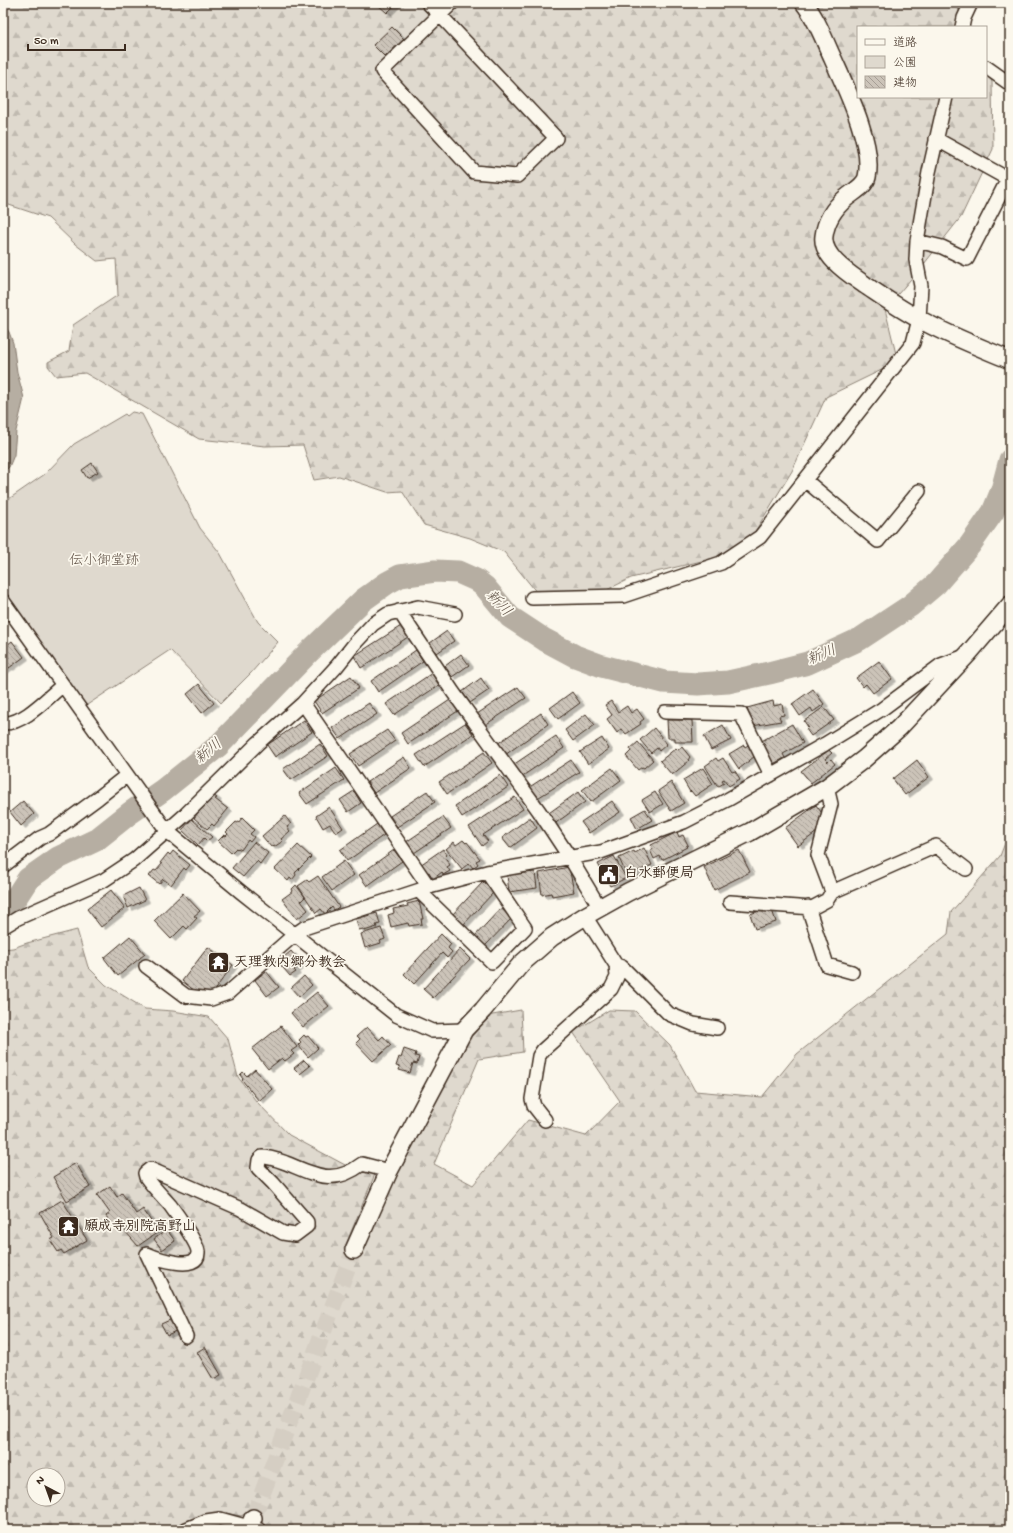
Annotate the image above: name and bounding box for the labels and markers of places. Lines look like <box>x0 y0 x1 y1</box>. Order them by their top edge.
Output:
public building icon: 白水郵便局 <box>596 861 622 887</box>
place label: 白水郵便局 <box>624 865 694 883</box>
temple icon: 天理教内郷分教会 <box>206 950 232 976</box>
place label: 天理教内郷分教会 <box>234 954 346 972</box>
temple icon: 願成寺別院高野山 <box>56 1214 82 1240</box>
place label: 願成寺別院高野山 <box>84 1218 196 1236</box>

